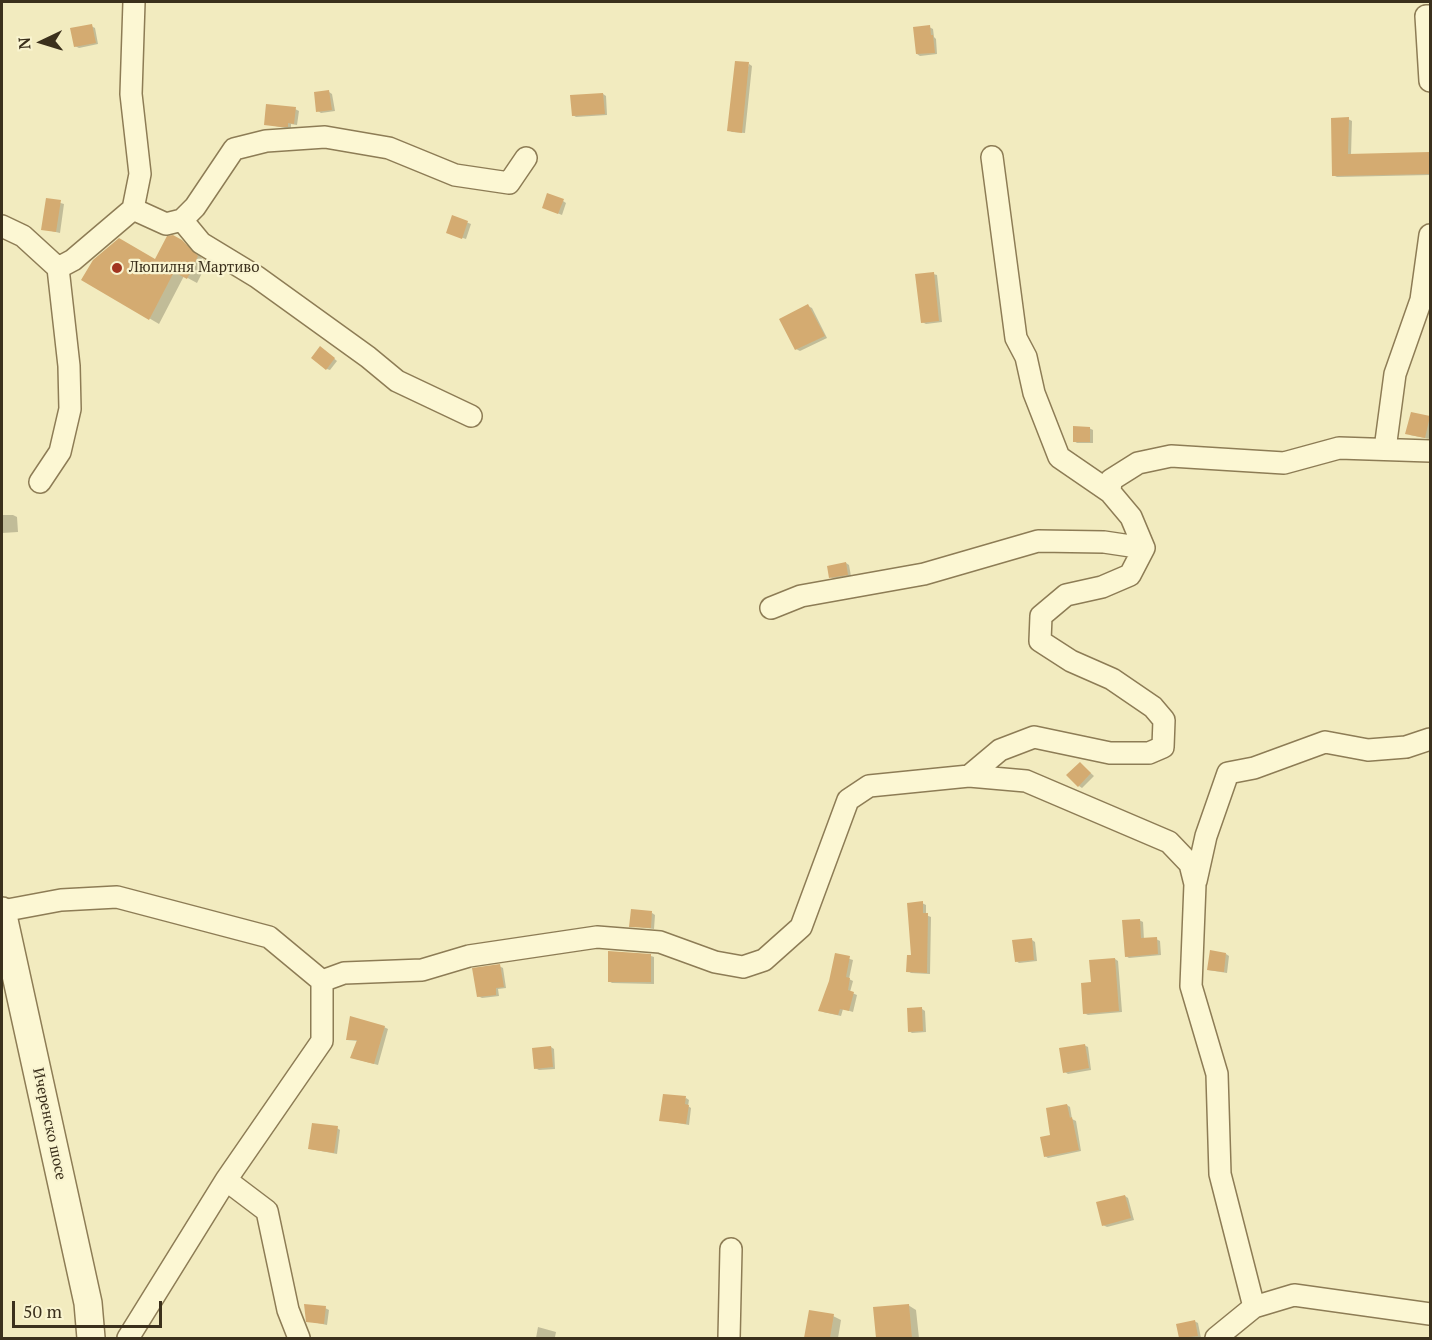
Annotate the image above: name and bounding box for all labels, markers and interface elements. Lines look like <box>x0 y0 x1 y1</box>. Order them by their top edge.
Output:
north arrow <box>12 12 72 72</box>
text: N <box>13 36 35 50</box>
place label: Люпилня Мартиво <box>129 259 260 277</box>
marker: Люпилня Мартиво <box>110 261 124 275</box>
street label: Ичеренско шосе <box>28 1066 70 1182</box>
scale bar <box>15 1289 165 1327</box>
text: 50 m <box>23 1299 62 1323</box>

